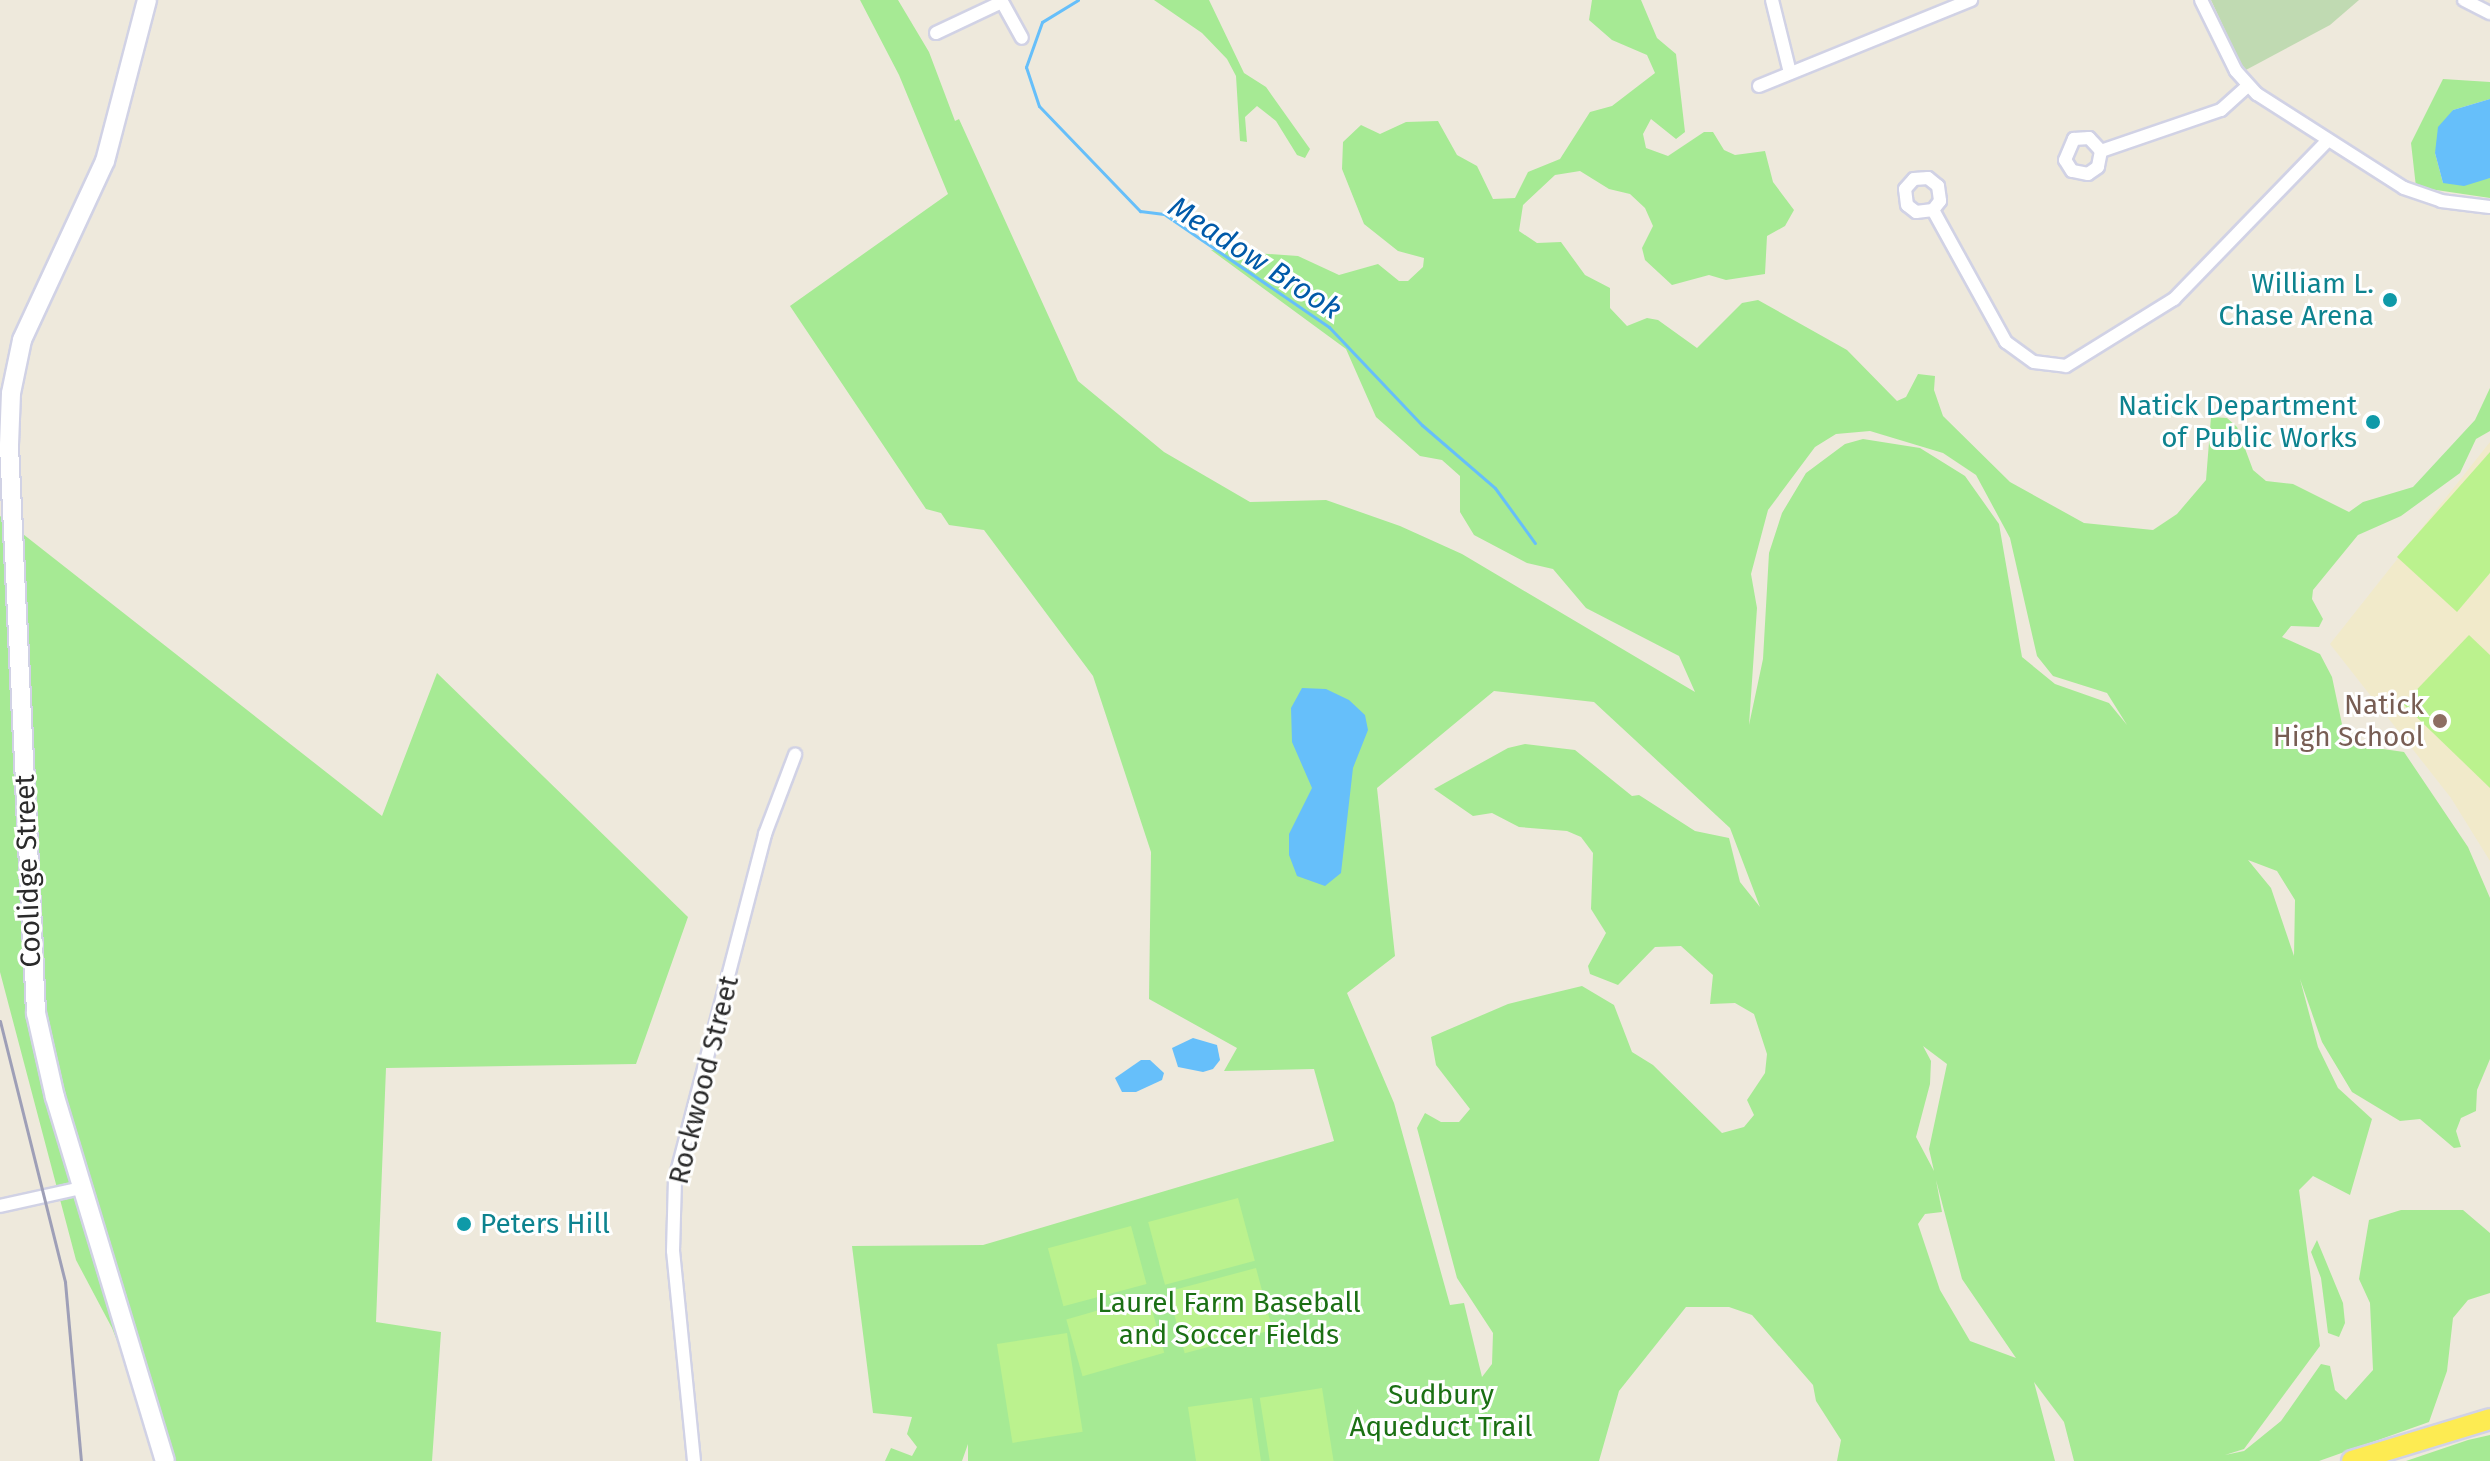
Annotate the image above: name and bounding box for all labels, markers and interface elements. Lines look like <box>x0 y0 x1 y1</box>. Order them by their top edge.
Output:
water label: Meadow Brook <box>1162 189 1348 327</box>
place label: William L. Chase Arena <box>2219 267 2374 333</box>
marker: William L. Chase Arena <box>2381 291 2399 309</box>
place label: Natick Department of Public Works <box>2118 389 2357 455</box>
marker: Natick Department of Public Works <box>2364 413 2382 431</box>
place label: Natick High School <box>2273 688 2424 754</box>
marker: Natick High School <box>2431 712 2449 730</box>
street label: Coolidge Street <box>8 774 48 968</box>
street label: Rockwood Street <box>662 972 746 1188</box>
place label: Peters Hill <box>480 1207 610 1241</box>
marker: Peters Hill <box>455 1215 473 1233</box>
park label: Laurel Farm Baseball and Soccer Fields <box>1097 1286 1361 1352</box>
park label: Sudbury Aqueduct Trail <box>1349 1378 1533 1444</box>

